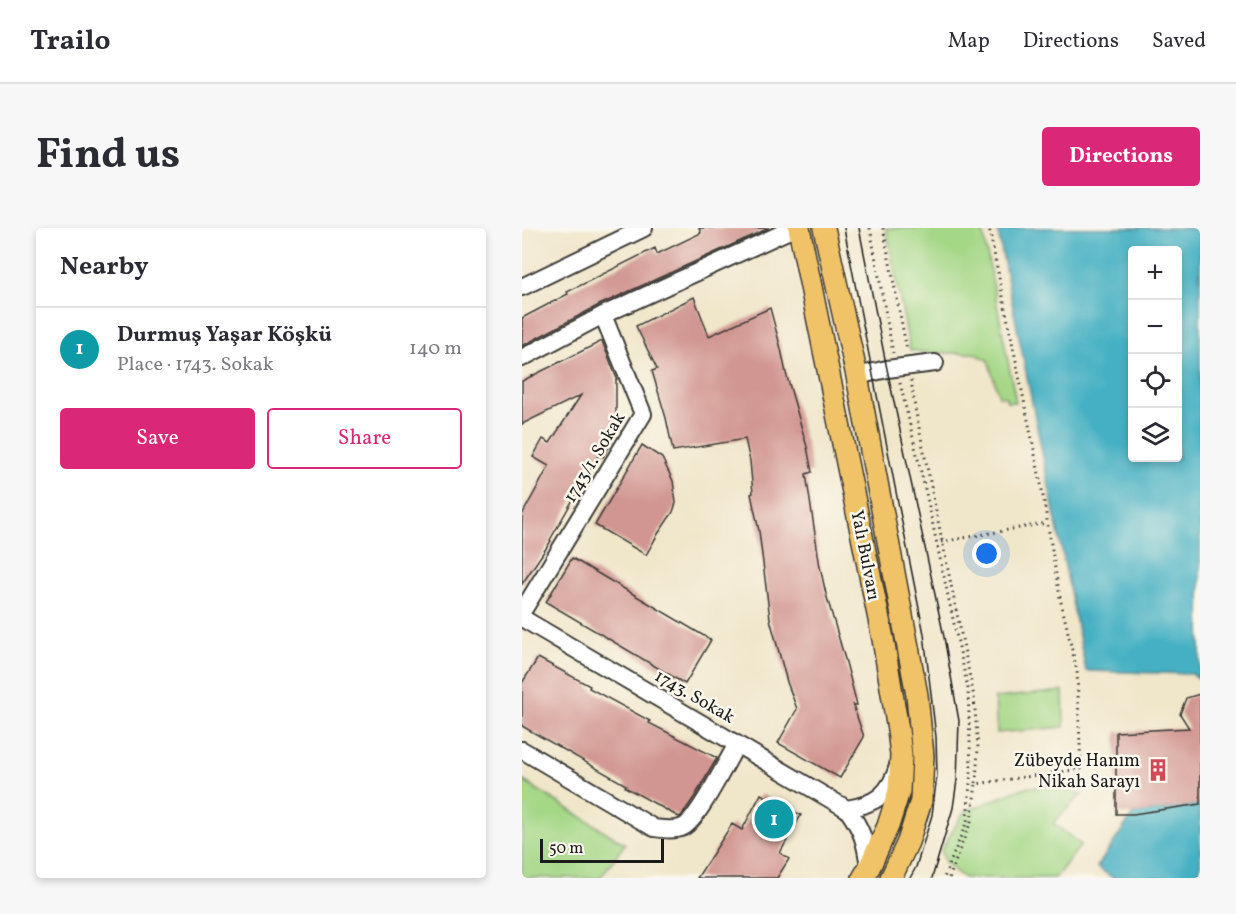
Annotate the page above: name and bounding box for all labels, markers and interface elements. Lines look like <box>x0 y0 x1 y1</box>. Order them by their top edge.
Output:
text: Trailo <box>30 22 111 61</box>
text: Map <box>948 27 990 56</box>
text: Directions <box>1023 27 1119 56</box>
text: Saved <box>1152 27 1206 56</box>
text: Find us <box>36 127 180 186</box>
button: Directions <box>1042 127 1200 186</box>
map controls <box>1128 246 1182 462</box>
button: + <box>1128 246 1182 300</box>
text: Nearby <box>60 249 149 285</box>
button: − <box>1128 300 1182 354</box>
text: Durmuş Yaşar Köşkü <box>117 320 332 351</box>
text: 1 <box>75 335 84 363</box>
text: 140 m <box>409 335 462 363</box>
text: Place · 1743. Sokak <box>117 351 274 379</box>
button: locate <box>1128 354 1182 408</box>
street label: 1743/1. Sokak <box>558 407 632 508</box>
button: Save <box>60 408 255 469</box>
button: Share <box>267 408 462 469</box>
button: layers <box>1128 408 1182 462</box>
street label: Yalı Bulvarı <box>844 508 886 603</box>
your location <box>972 539 1001 568</box>
street label: 1743. Sokak <box>649 664 739 730</box>
place label: Zübeyde Hanım Nikah Sarayı <box>1014 749 1140 795</box>
building icon: Zübeyde Hanım Nikah Sarayı <box>1145 757 1171 783</box>
pin: 1 <box>754 796 794 842</box>
scale bar <box>540 836 664 864</box>
text: 50 m <box>549 838 583 860</box>

